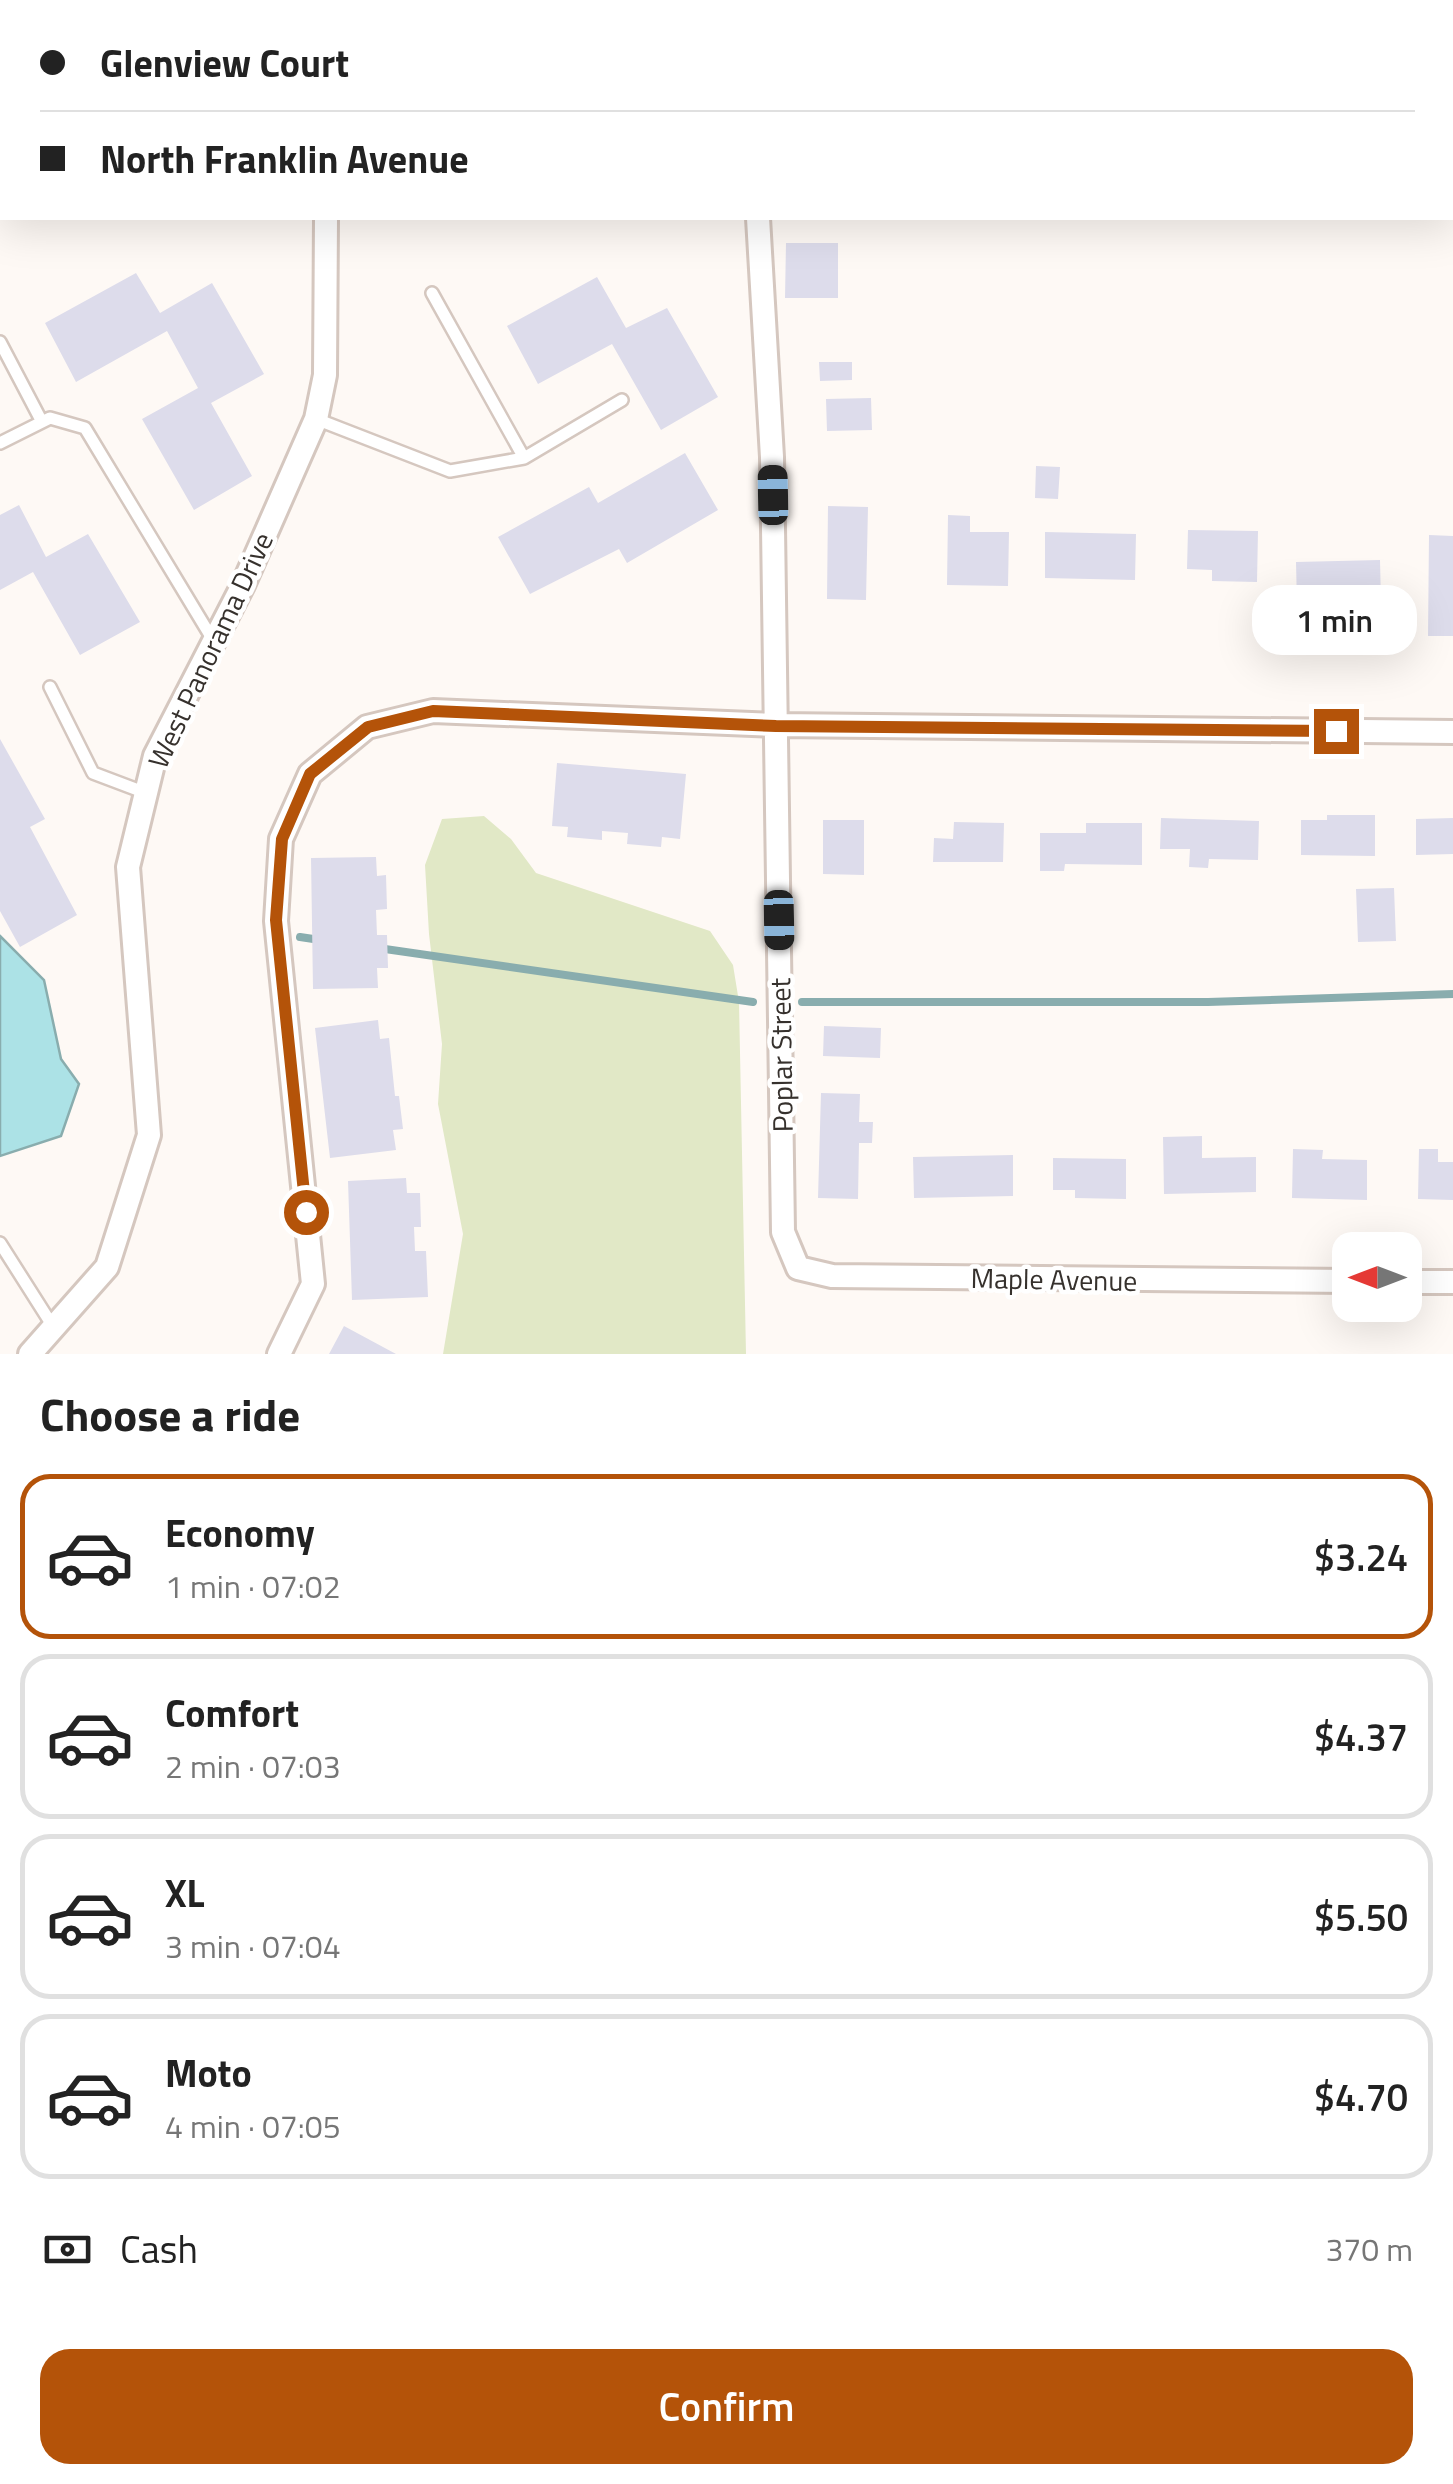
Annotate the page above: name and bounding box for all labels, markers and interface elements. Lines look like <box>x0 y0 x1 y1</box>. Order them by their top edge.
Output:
text: Glenview Court <box>100 34 349 92</box>
text: North Franklin Avenue <box>100 130 469 188</box>
car <box>757 465 789 525</box>
street label: West Panorama Drive <box>136 525 284 775</box>
callout: 1 min <box>1254 586 1418 656</box>
text: 1 min <box>1296 596 1373 644</box>
route end <box>1314 709 1359 754</box>
car <box>763 890 795 950</box>
street label: Poplar Street <box>758 977 804 1133</box>
route start <box>284 1190 329 1235</box>
north arrow <box>1332 1232 1422 1322</box>
map controls <box>1332 1232 1422 1322</box>
street label: Maple Avenue <box>970 1256 1138 1302</box>
text: Choose a ride <box>40 1380 300 1448</box>
text: Economy <box>165 1504 315 1562</box>
icon: car <box>45 1512 135 1602</box>
text: $3.24 <box>1314 1528 1408 1586</box>
text: 1 min · 07:02 <box>165 1562 341 1610</box>
text: Comfort <box>165 1684 299 1742</box>
icon: car <box>45 1692 135 1782</box>
text: $4.37 <box>1314 1708 1408 1766</box>
text: 2 min · 07:03 <box>165 1742 341 1790</box>
text: XL <box>165 1864 205 1922</box>
icon: car <box>45 1872 135 1962</box>
text: $5.50 <box>1314 1888 1408 1946</box>
text: 3 min · 07:04 <box>165 1922 341 1970</box>
text: Moto <box>165 2044 252 2102</box>
icon: car <box>45 2052 135 2142</box>
text: $4.70 <box>1314 2068 1408 2126</box>
text: 4 min · 07:05 <box>165 2102 341 2150</box>
text: Cash <box>120 2220 198 2278</box>
icon: cash <box>40 2222 95 2277</box>
text: 370 m <box>1325 2225 1413 2273</box>
button: Confirm <box>40 2349 1413 2464</box>

